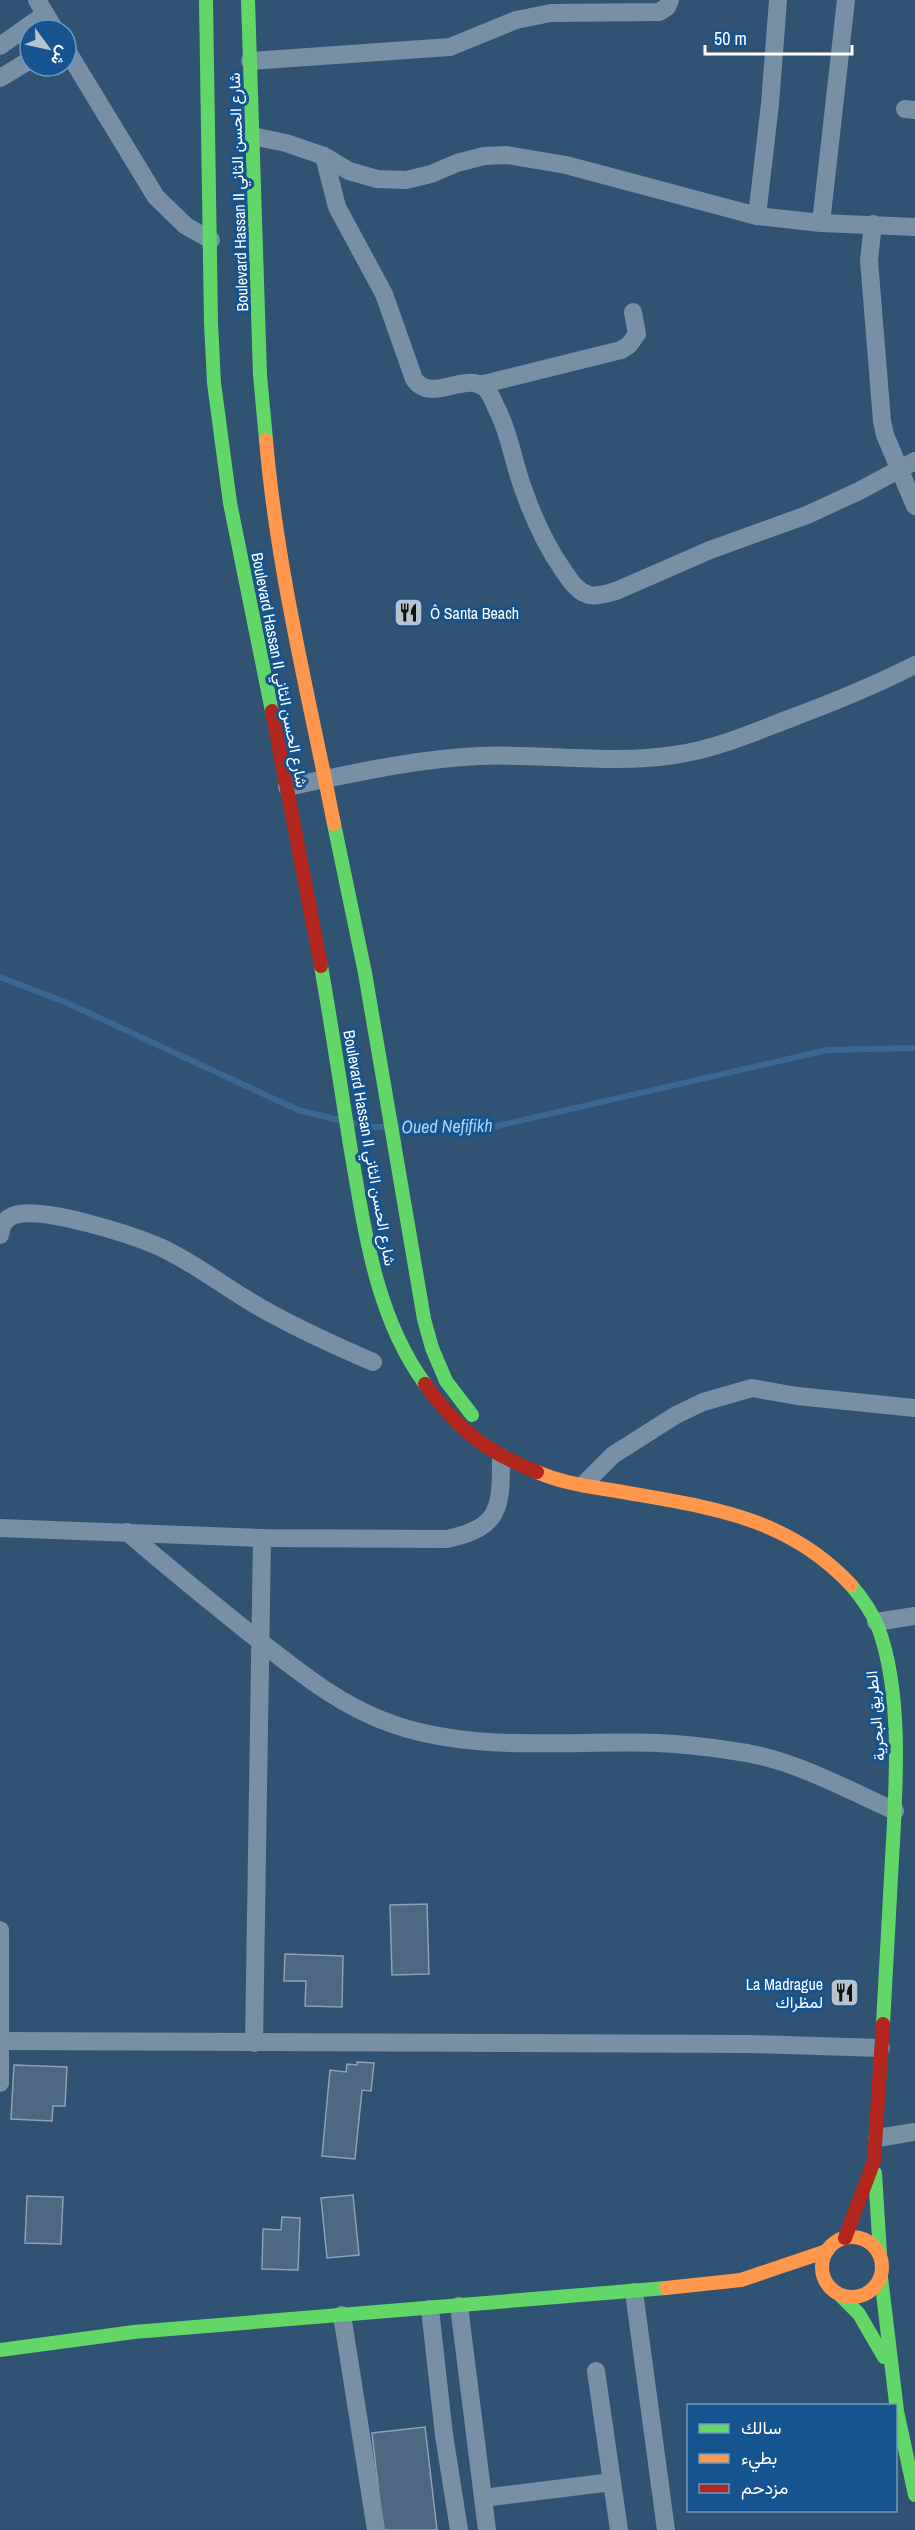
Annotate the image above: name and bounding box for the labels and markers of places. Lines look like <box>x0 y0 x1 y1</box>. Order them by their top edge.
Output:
restaurant icon: Ô Santa Beach <box>393 597 425 629</box>
place label: Ô Santa Beach <box>430 602 519 624</box>
place label: La Madrague لمظراك <box>746 1973 823 2013</box>
restaurant icon: La Madrague لمظراك <box>828 1977 860 2009</box>

